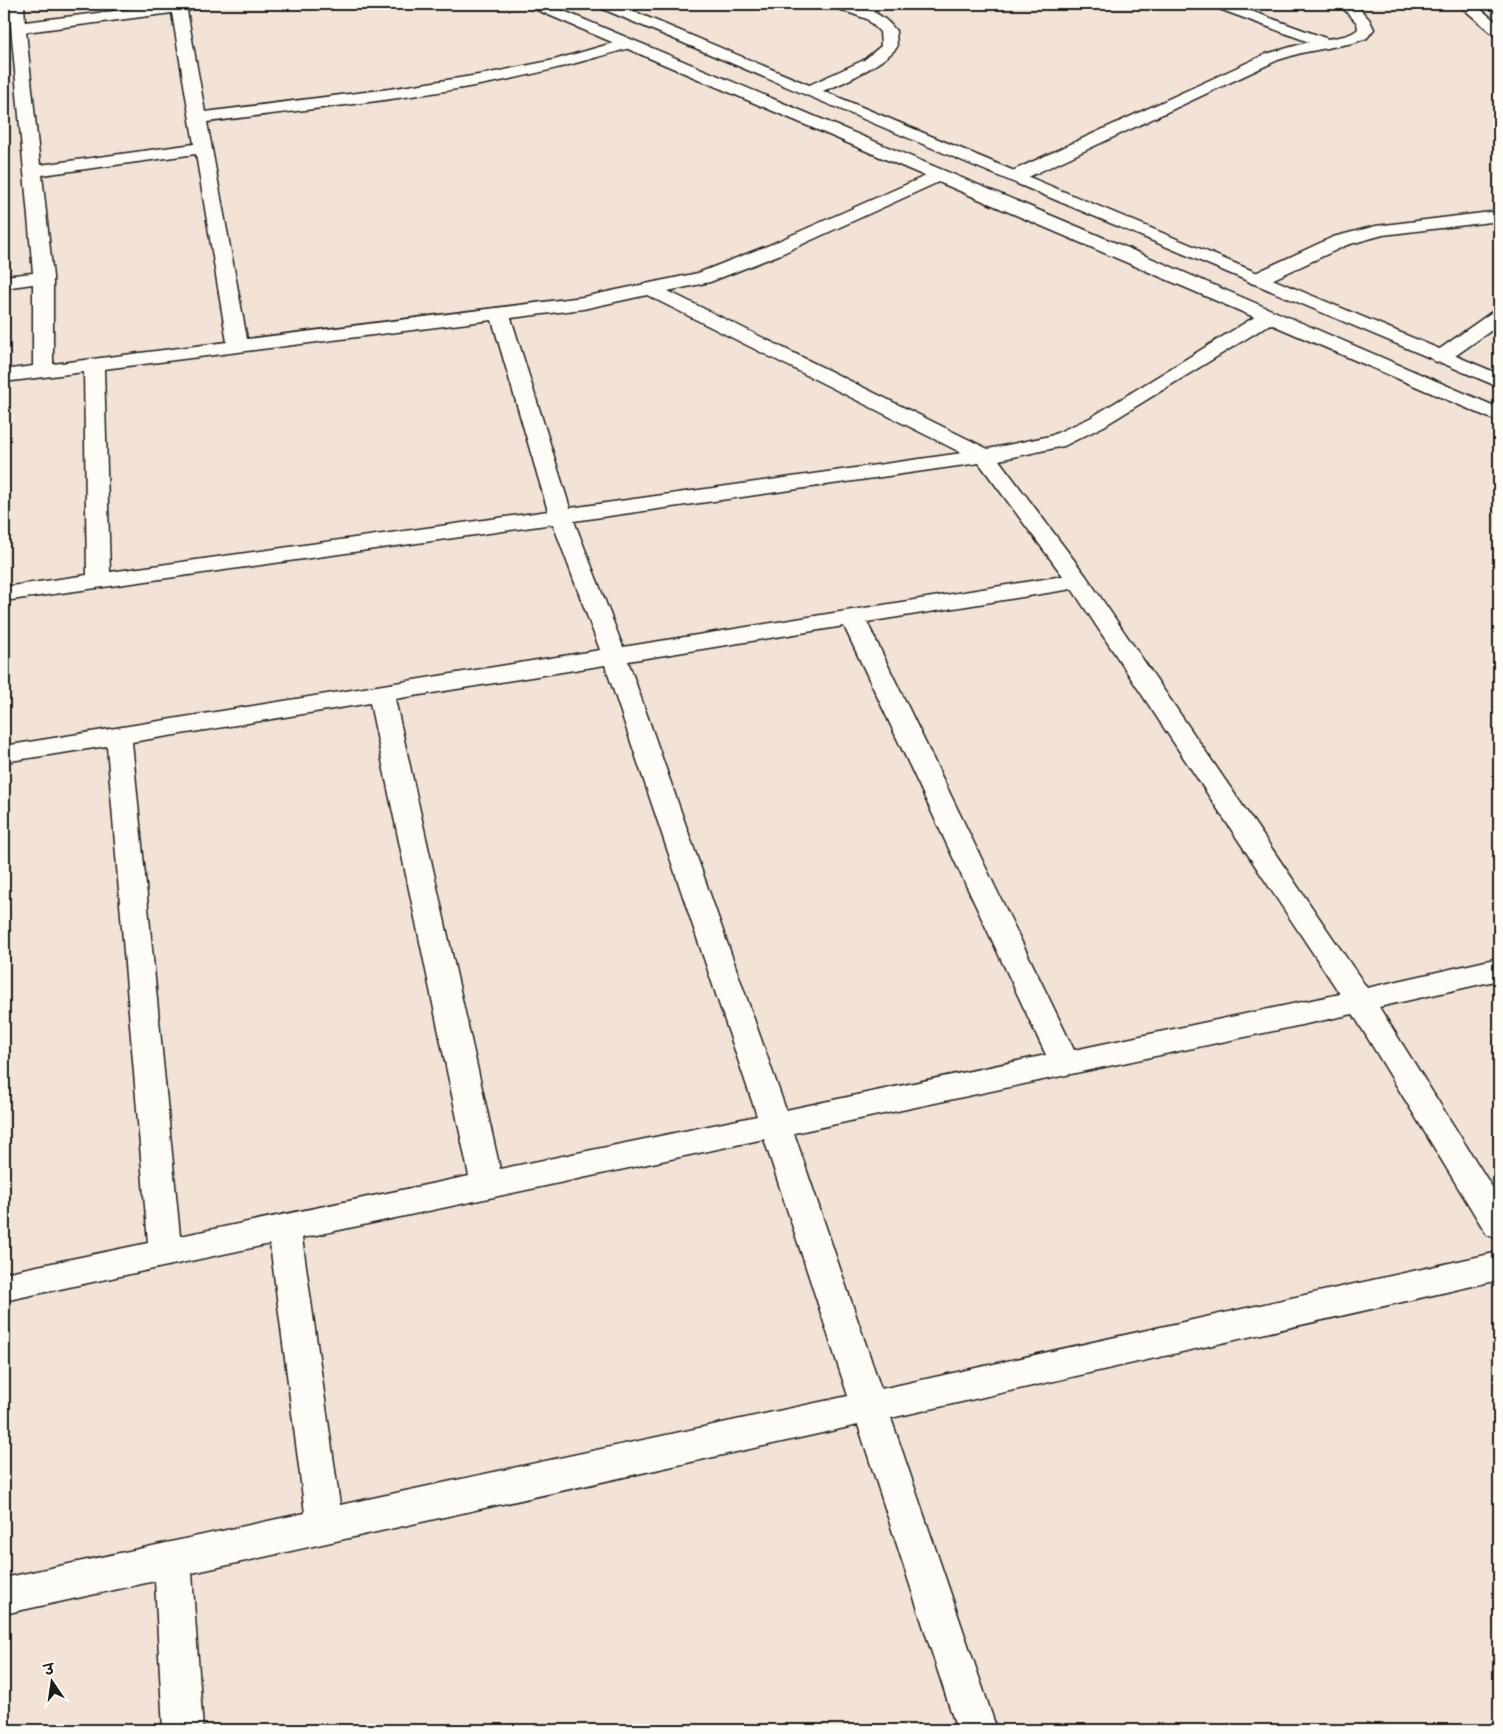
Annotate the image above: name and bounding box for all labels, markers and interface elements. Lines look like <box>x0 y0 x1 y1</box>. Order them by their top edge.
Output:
north arrow <box>28 1656 78 1706</box>
text: उ <box>41 1659 58 1682</box>

